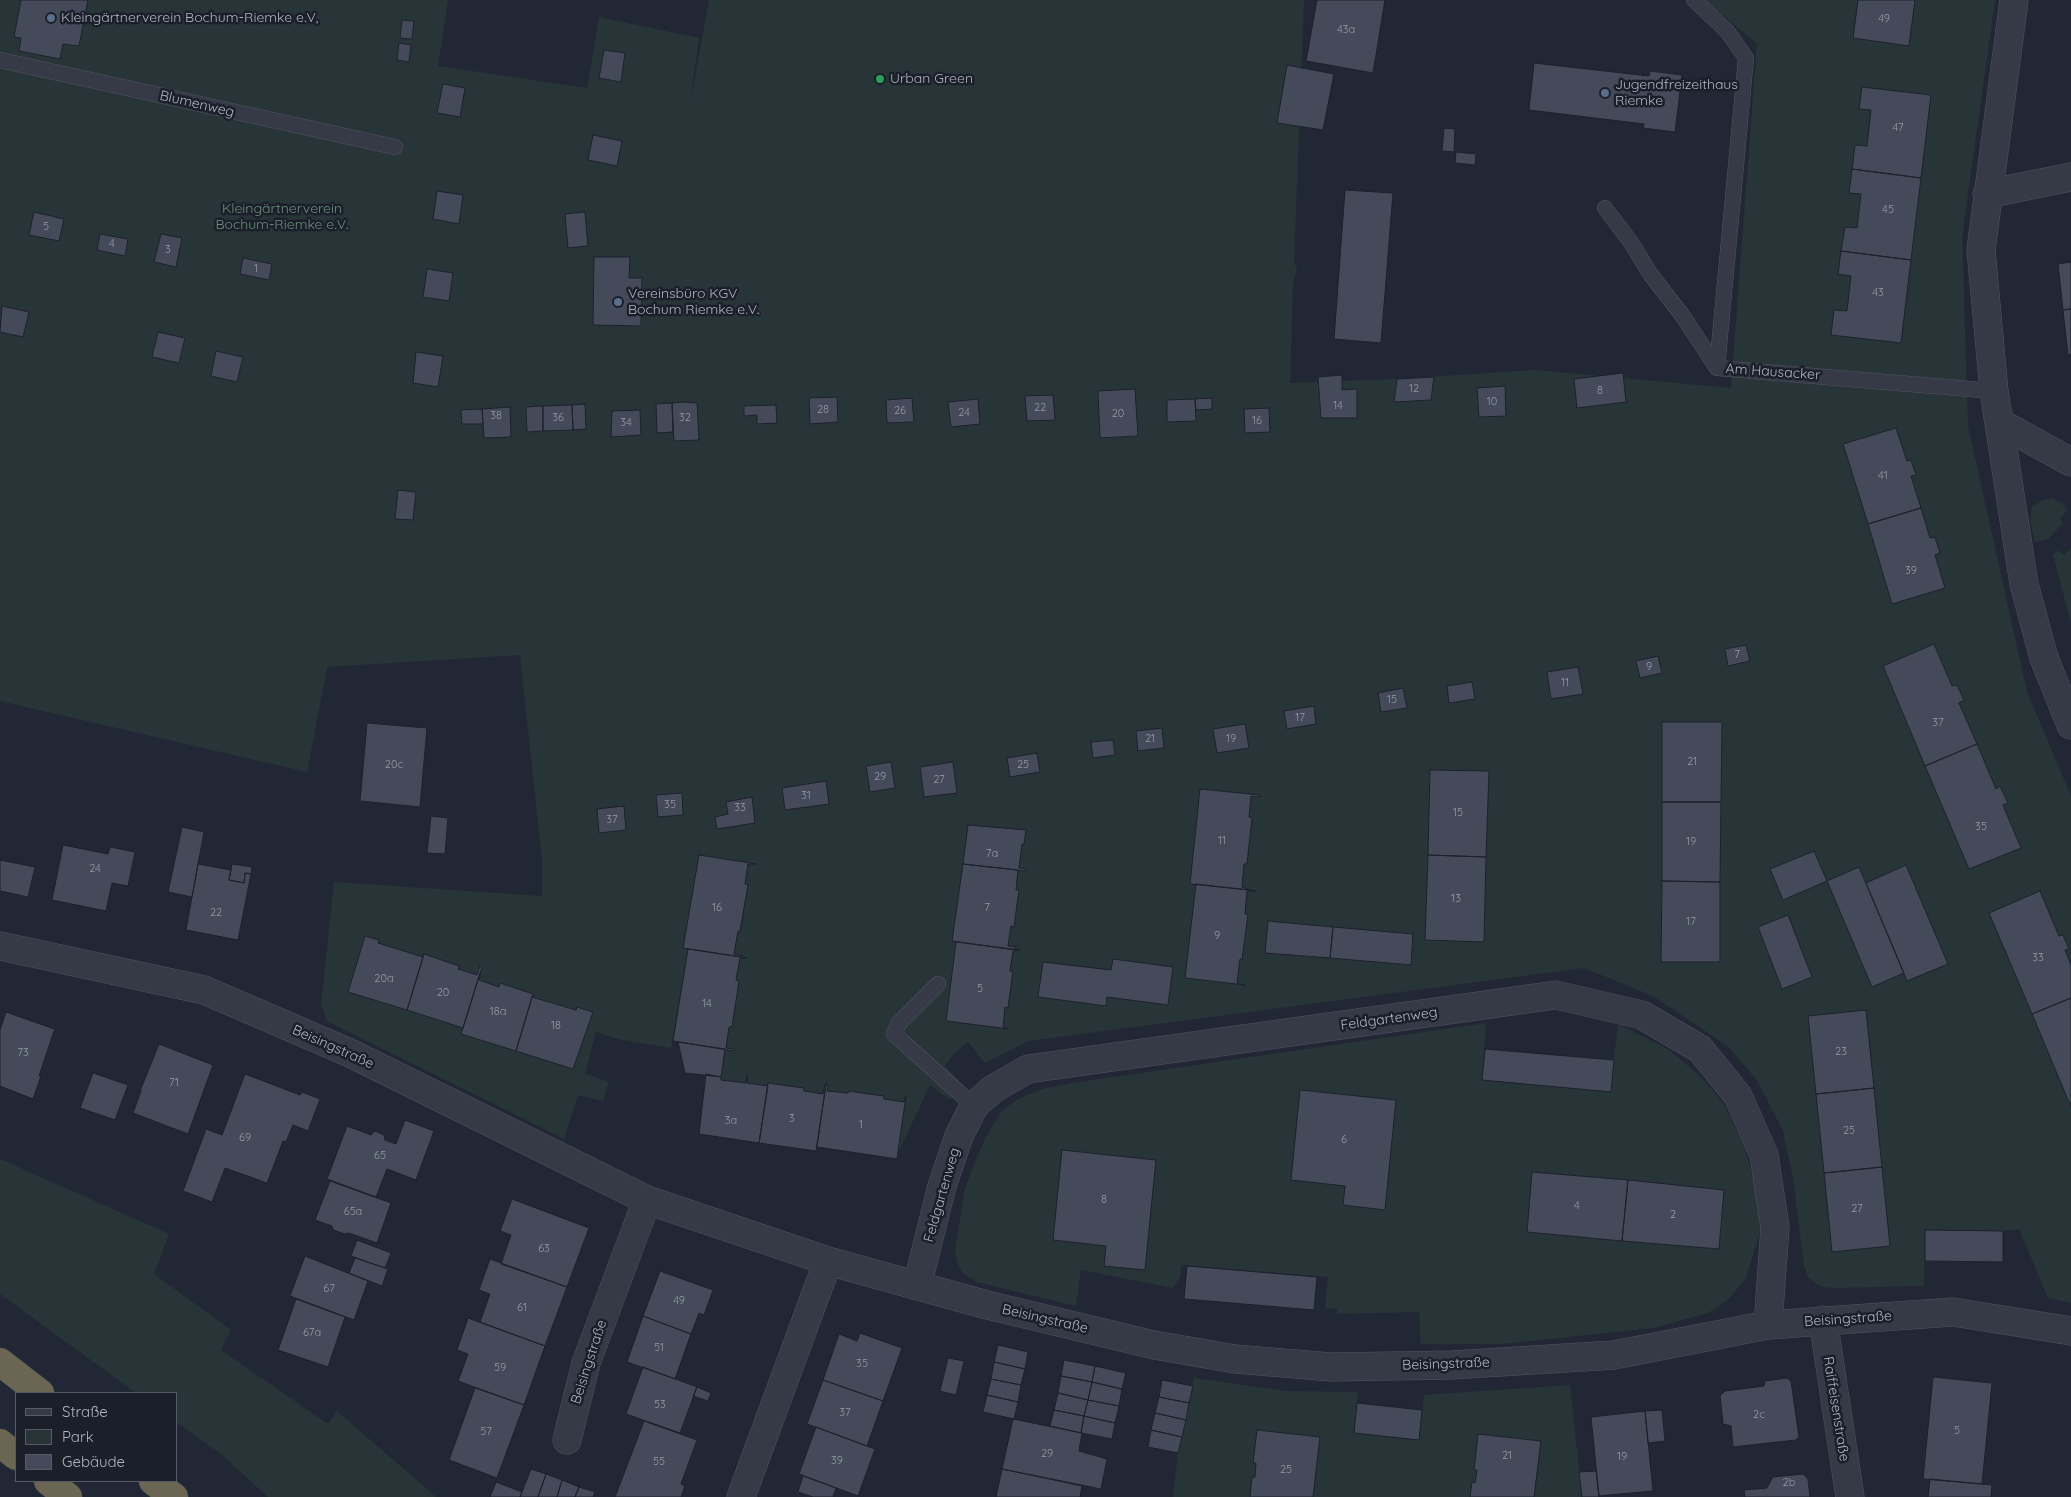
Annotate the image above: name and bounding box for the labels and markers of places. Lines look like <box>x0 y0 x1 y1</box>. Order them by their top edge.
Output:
place label: Kleingärtnerverein Bochum-Riemke e.V, <box>61 10 318 26</box>
marker: Kleingärtnerverein Bochum-Riemke e.V, <box>45 12 57 24</box>
place label: Urban Green <box>890 71 973 87</box>
marker: Urban Green <box>874 73 886 85</box>
place label: Jugendfreizeithaus Riemke <box>1615 77 1738 110</box>
marker: Jugendfreizeithaus Riemke <box>1599 87 1611 99</box>
place label: Vereinsbüro KGV Bochum Riemke e.V. <box>628 286 760 318</box>
marker: Vereinsbüro KGV Bochum Riemke e.V. <box>612 296 624 308</box>

